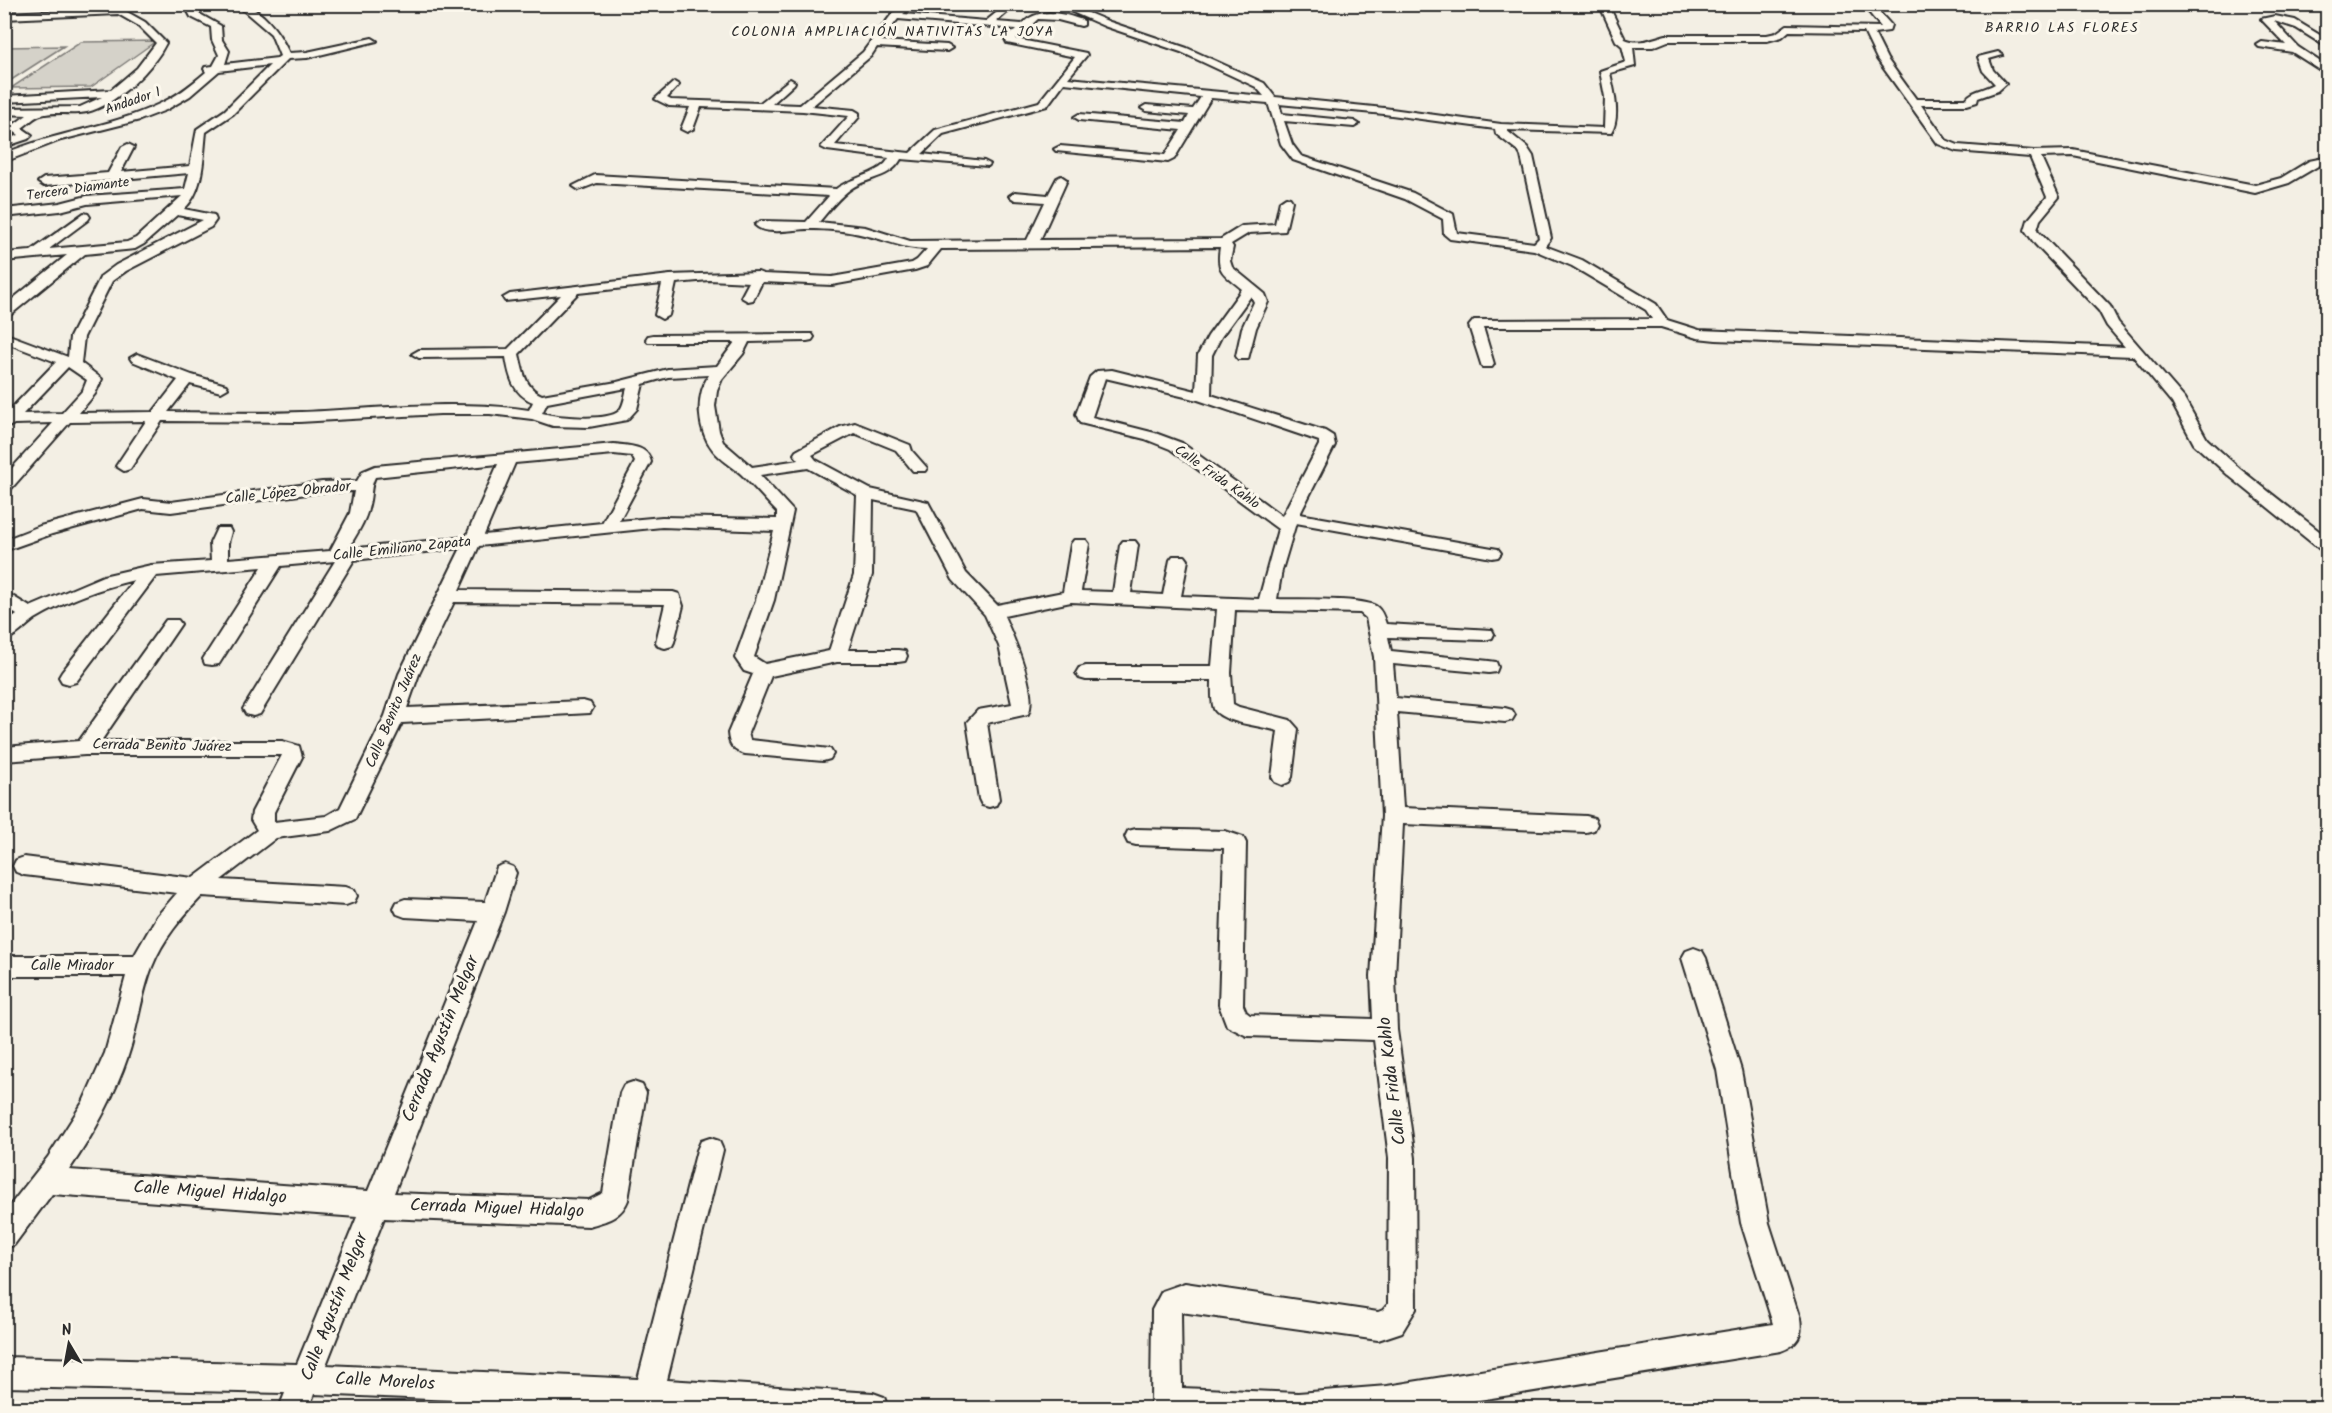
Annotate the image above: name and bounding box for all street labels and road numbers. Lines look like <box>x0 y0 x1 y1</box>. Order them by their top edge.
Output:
street label: Andador 1 <box>102 81 164 121</box>
street label: Tercera Diamante <box>25 171 132 207</box>
street label: Calle Frida Kahlo <box>1170 439 1264 515</box>
street label: Calle López Obrador <box>224 474 353 512</box>
street label: Calle Emiliano Zapata <box>332 530 472 568</box>
street label: Calle Benito Juárez <box>359 650 429 772</box>
street label: Cerrada Benito Juárez <box>92 733 232 759</box>
street label: Cerrada Agustín Melgar <box>394 950 488 1127</box>
street label: Calle Mirador <box>31 954 114 978</box>
street label: Calle Frida Kahlo <box>1371 1015 1415 1147</box>
street label: Calle Miguel Hidalgo <box>132 1173 288 1213</box>
street label: Cerrada Miguel Hidalgo <box>409 1191 585 1227</box>
street label: Calle Agustín Melgar <box>293 1228 377 1385</box>
street label: Calle Morelos <box>334 1365 436 1399</box>

